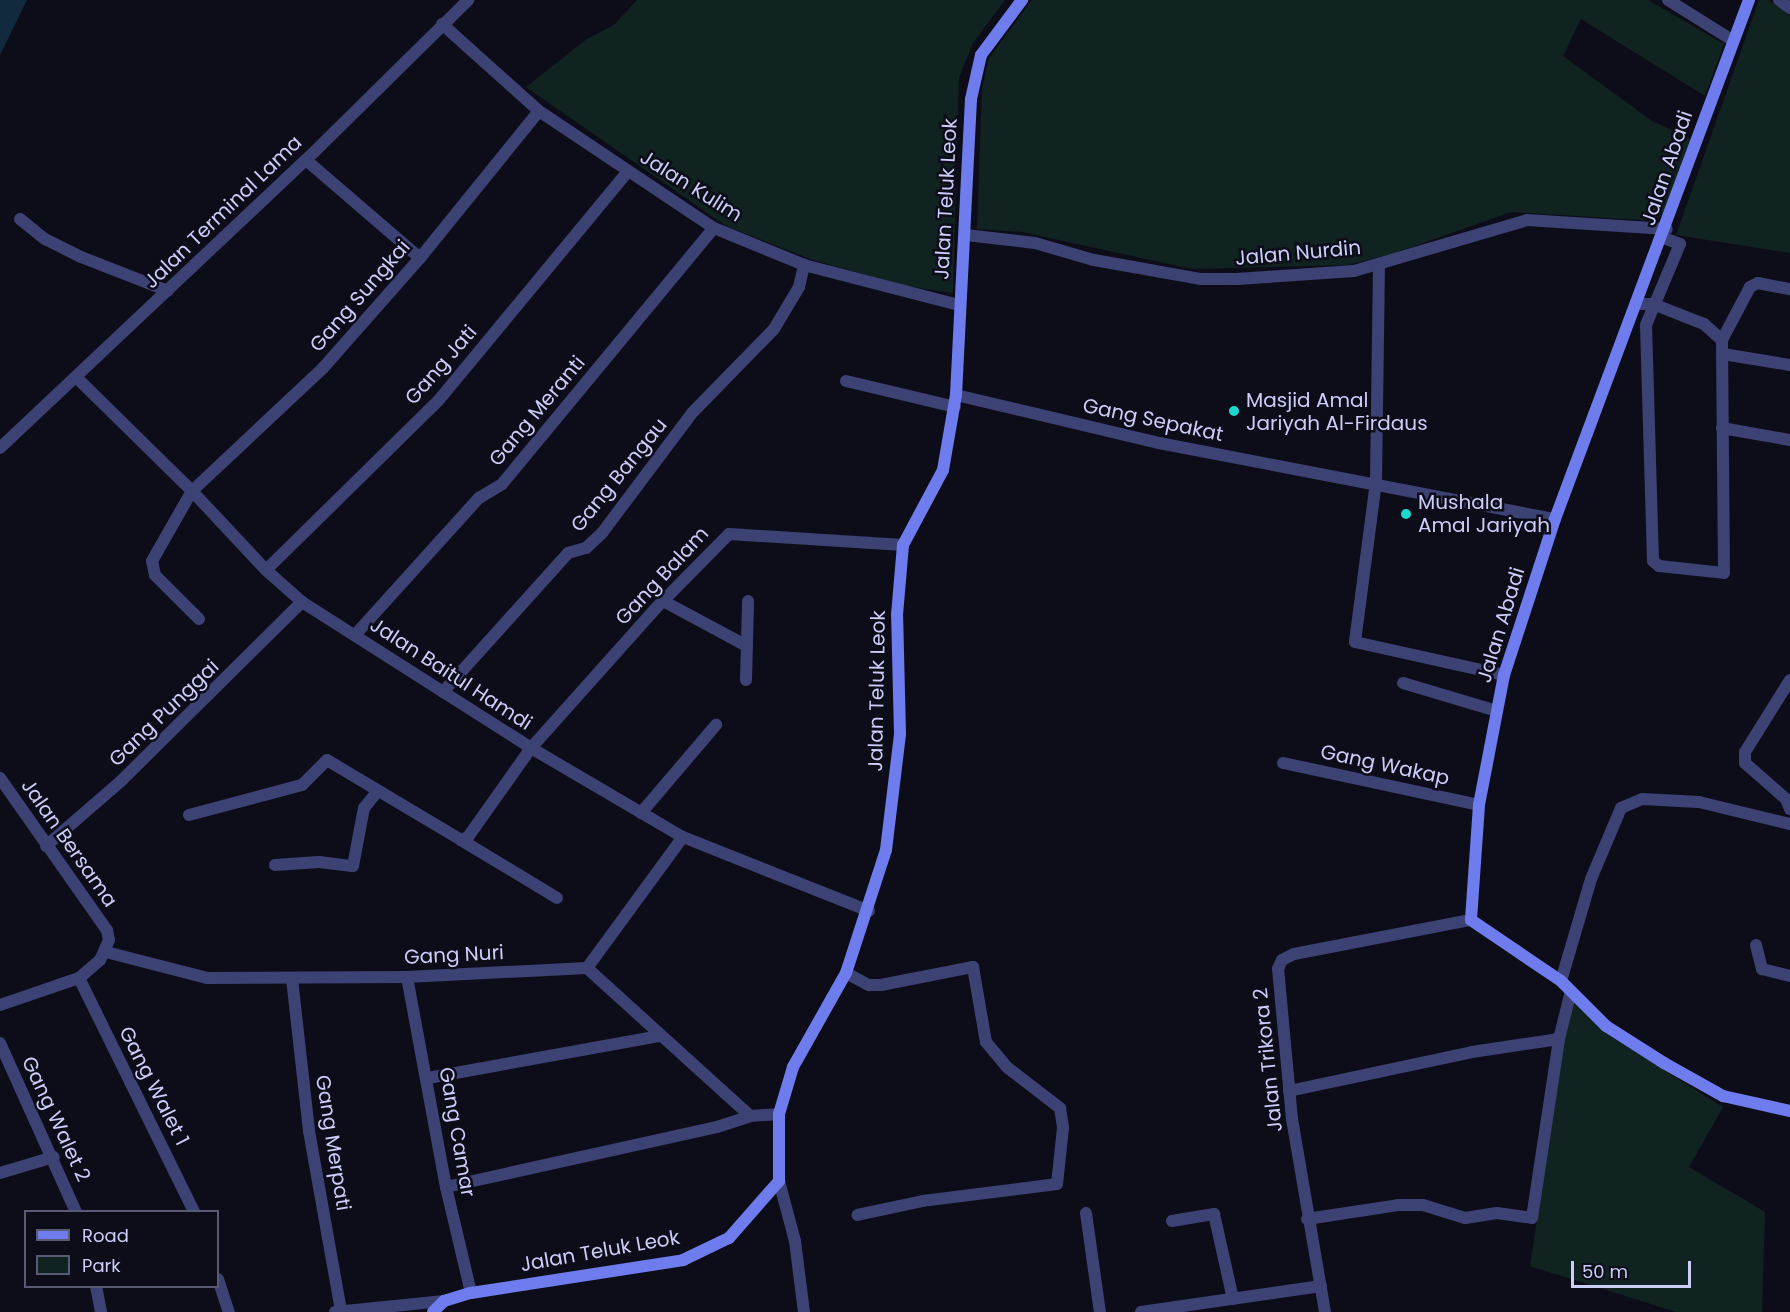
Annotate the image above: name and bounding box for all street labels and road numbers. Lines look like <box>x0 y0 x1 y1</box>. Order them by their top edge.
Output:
street label: Jalan Abadi <box>1636 108 1698 228</box>
street label: Jalan Teluk Leok <box>930 118 962 280</box>
street label: Jalan Terminal Lama <box>139 131 307 293</box>
street label: Jalan Kulim <box>635 145 747 227</box>
street label: Gang Sungkai <box>305 235 415 357</box>
street label: Jalan Nurdin <box>1234 236 1362 270</box>
street label: Gang Jati <box>400 321 482 409</box>
street label: Gang Meranti <box>484 351 590 471</box>
street label: Gang Sepakat <box>1081 393 1225 447</box>
street label: Gang Bangau <box>566 413 672 537</box>
street label: Gang Balam <box>610 522 714 630</box>
street label: Jalan Abadi <box>1472 564 1530 686</box>
street label: Jalan Teluk Leok <box>864 610 890 772</box>
street label: Jalan Baitul Hamdi <box>366 613 536 735</box>
street label: Gang Punggai <box>104 655 224 771</box>
street label: Gang Wakap <box>1318 740 1452 790</box>
street label: Jalan Bersama <box>16 774 122 912</box>
street label: Gang Nuri <box>403 940 505 970</box>
street label: Jalan Trikora 2 <box>1248 987 1288 1133</box>
street label: Gang Walet 1 <box>114 1023 194 1149</box>
street label: Gang Walet 2 <box>17 1053 95 1185</box>
street label: Gang Camar <box>434 1065 480 1199</box>
street label: Gang Merpati <box>310 1073 356 1213</box>
street label: Jalan Teluk Leok <box>518 1225 682 1277</box>

